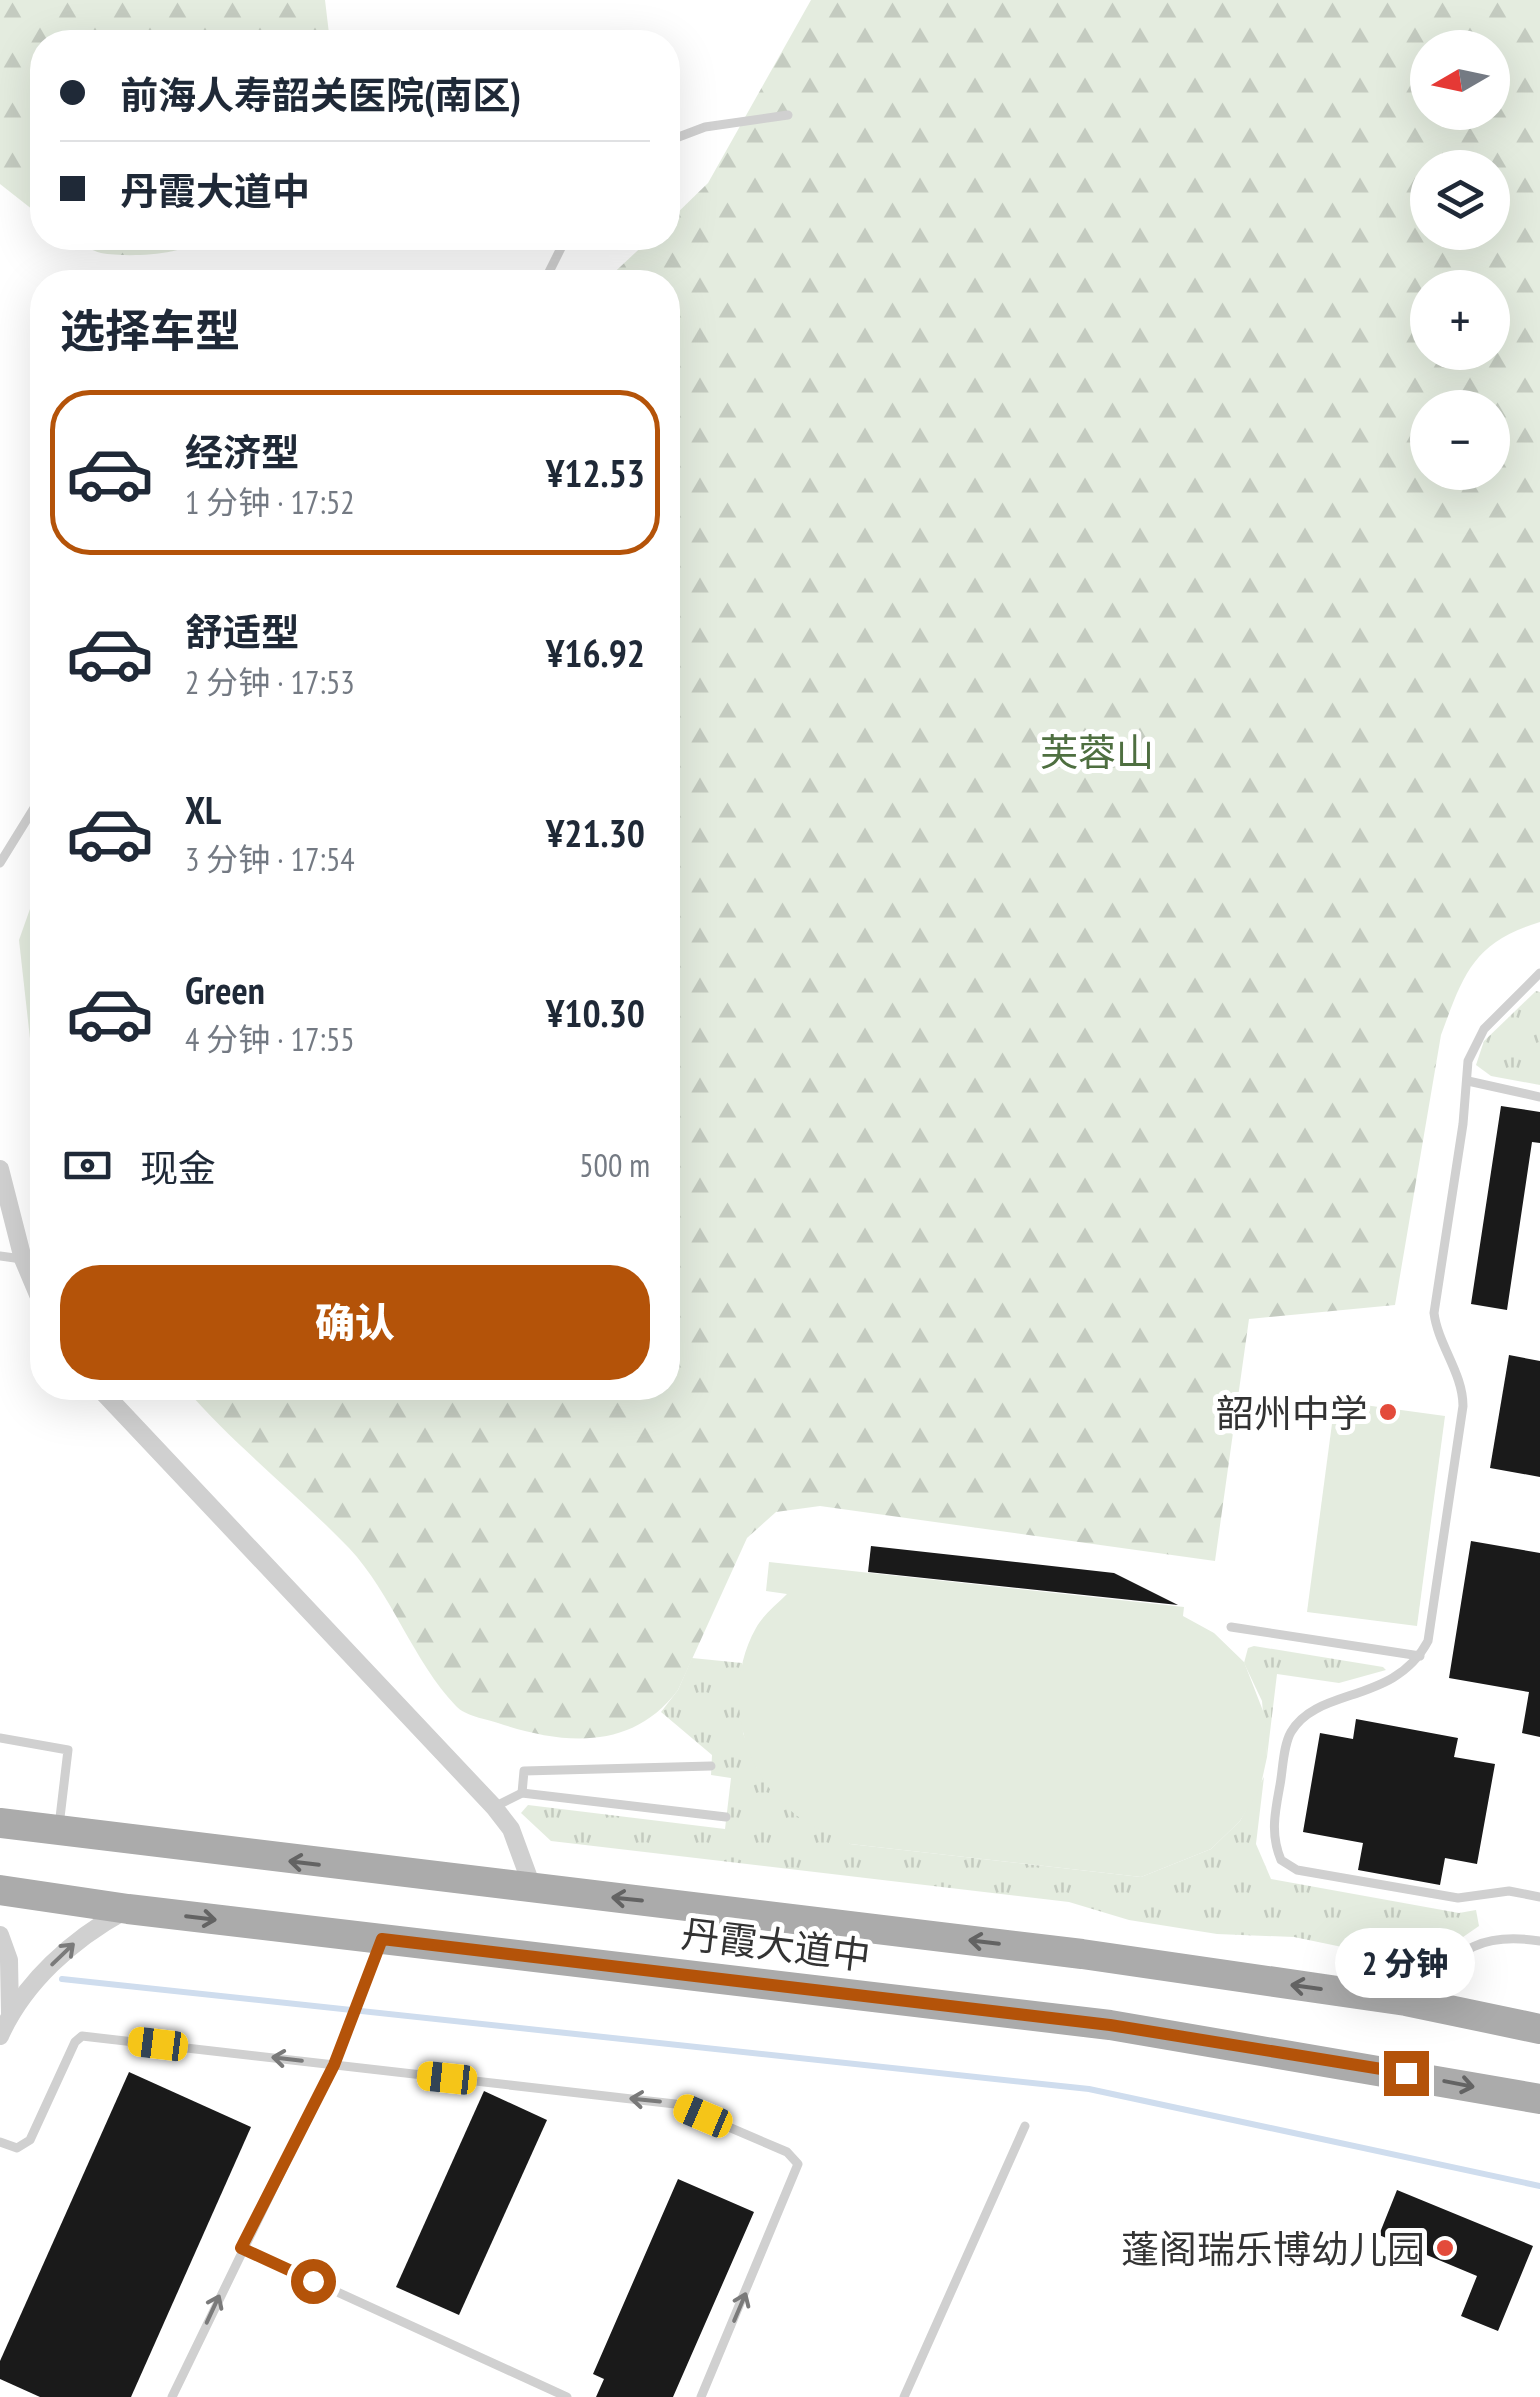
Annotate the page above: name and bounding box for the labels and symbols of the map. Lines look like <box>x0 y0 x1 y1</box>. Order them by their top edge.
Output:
north arrow <box>1410 30 1510 130</box>
park label: 芙蓉山 <box>1040 727 1154 776</box>
place label: 韶州中学 <box>1216 1388 1368 1437</box>
marker: 韶州中学 <box>1377 1401 1399 1423</box>
one-way arrow <box>288 1853 321 1872</box>
one-way arrow <box>611 1889 644 1908</box>
street label: 丹霞大道中 <box>679 1908 873 1980</box>
one-way arrow <box>184 1909 216 1928</box>
callout: 2 分钟 <box>1336 1928 1476 1998</box>
one-way arrow <box>969 1932 1001 1951</box>
one-way arrow <box>50 1943 75 1966</box>
one-way arrow <box>1291 1977 1323 1995</box>
car <box>126 2025 190 2063</box>
one-way arrow <box>272 2049 304 2068</box>
route end <box>1384 2051 1429 2096</box>
car <box>416 2060 478 2096</box>
one-way arrow <box>1442 2075 1474 2094</box>
one-way arrow <box>629 2090 662 2109</box>
car <box>670 2090 736 2142</box>
place label: 蓬阁瑞乐博幼儿园 <box>1121 2224 1425 2273</box>
marker: 蓬阁瑞乐博幼儿园 <box>1434 2237 1456 2259</box>
route start <box>291 2259 336 2304</box>
one-way arrow <box>732 2293 750 2323</box>
one-way arrow <box>204 2294 223 2324</box>

